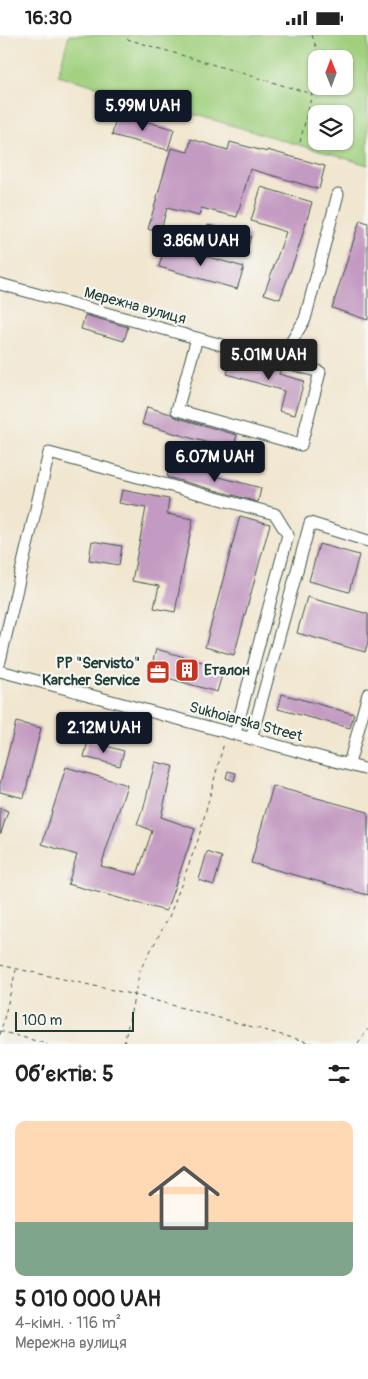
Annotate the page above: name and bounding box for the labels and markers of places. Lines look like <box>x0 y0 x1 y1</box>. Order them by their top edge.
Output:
pin: 5.99M UAH <box>86 89 200 132</box>
pin: 3.86M UAH <box>144 225 258 267</box>
pin: 5.01M UAH <box>212 339 326 381</box>
pin: 6.07M UAH <box>158 441 272 483</box>
place label: PP "Servisto" Karcher Service <box>42 654 141 690</box>
building icon: Еталон <box>174 657 200 683</box>
office icon: PP "Servisto" Karcher Service <box>145 659 171 685</box>
place label: Еталон <box>204 661 250 680</box>
pin: 2.12M UAH <box>47 711 161 754</box>

